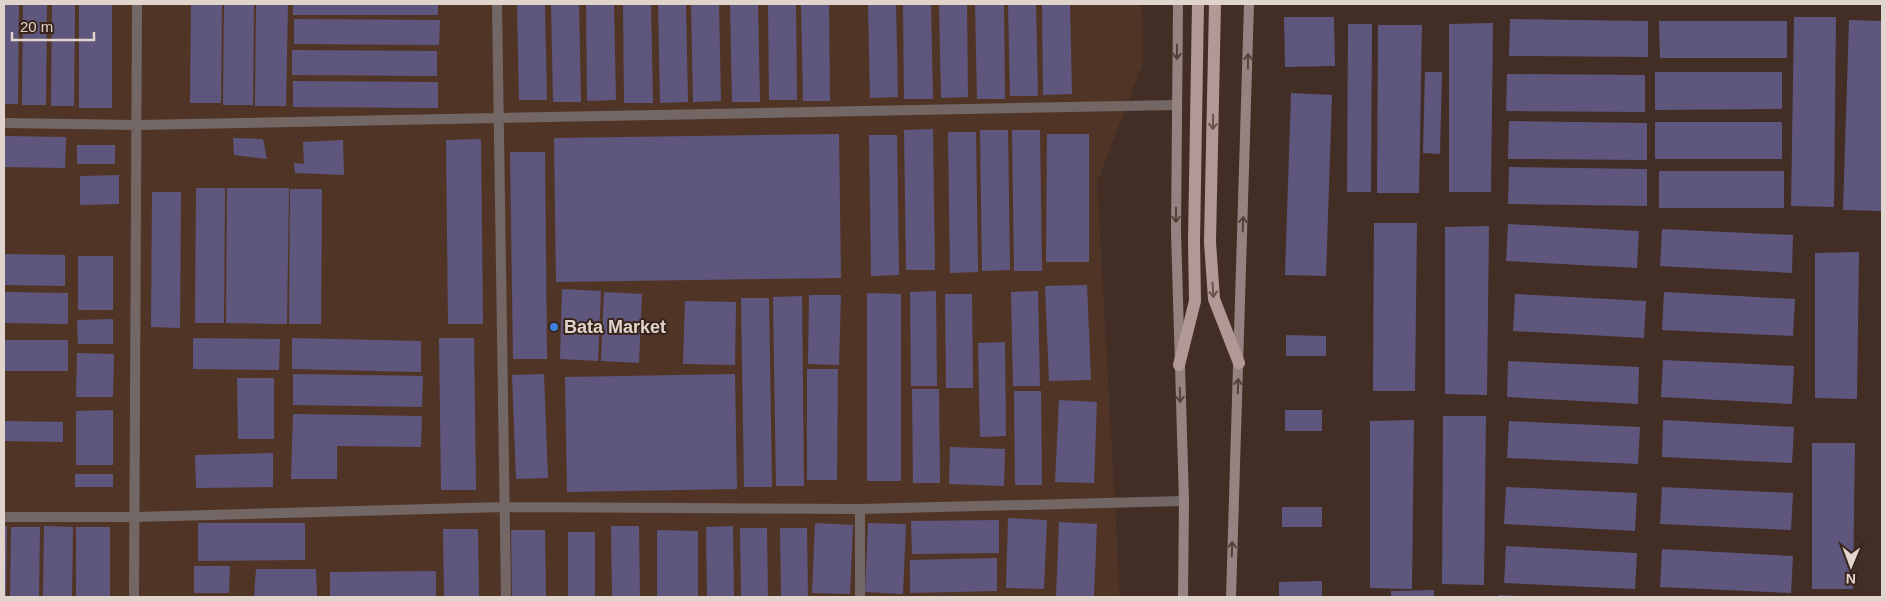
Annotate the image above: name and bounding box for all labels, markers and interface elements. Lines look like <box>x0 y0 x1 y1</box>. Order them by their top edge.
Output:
scale bar <box>12 10 95 42</box>
text: 20 m <box>20 18 53 35</box>
one-way arrow <box>1172 44 1182 60</box>
one-way arrow <box>1243 54 1253 70</box>
one-way arrow <box>1208 114 1217 130</box>
one-way arrow <box>1171 206 1181 223</box>
one-way arrow <box>1239 216 1248 232</box>
one-way arrow <box>1209 282 1218 298</box>
place label: Bata Market <box>564 317 666 337</box>
marker: Bata Market <box>548 321 560 333</box>
one-way arrow <box>1233 378 1243 394</box>
one-way arrow <box>1175 387 1184 403</box>
one-way arrow <box>1228 541 1237 557</box>
north arrow <box>1826 541 1876 591</box>
text: N <box>1846 571 1856 587</box>

